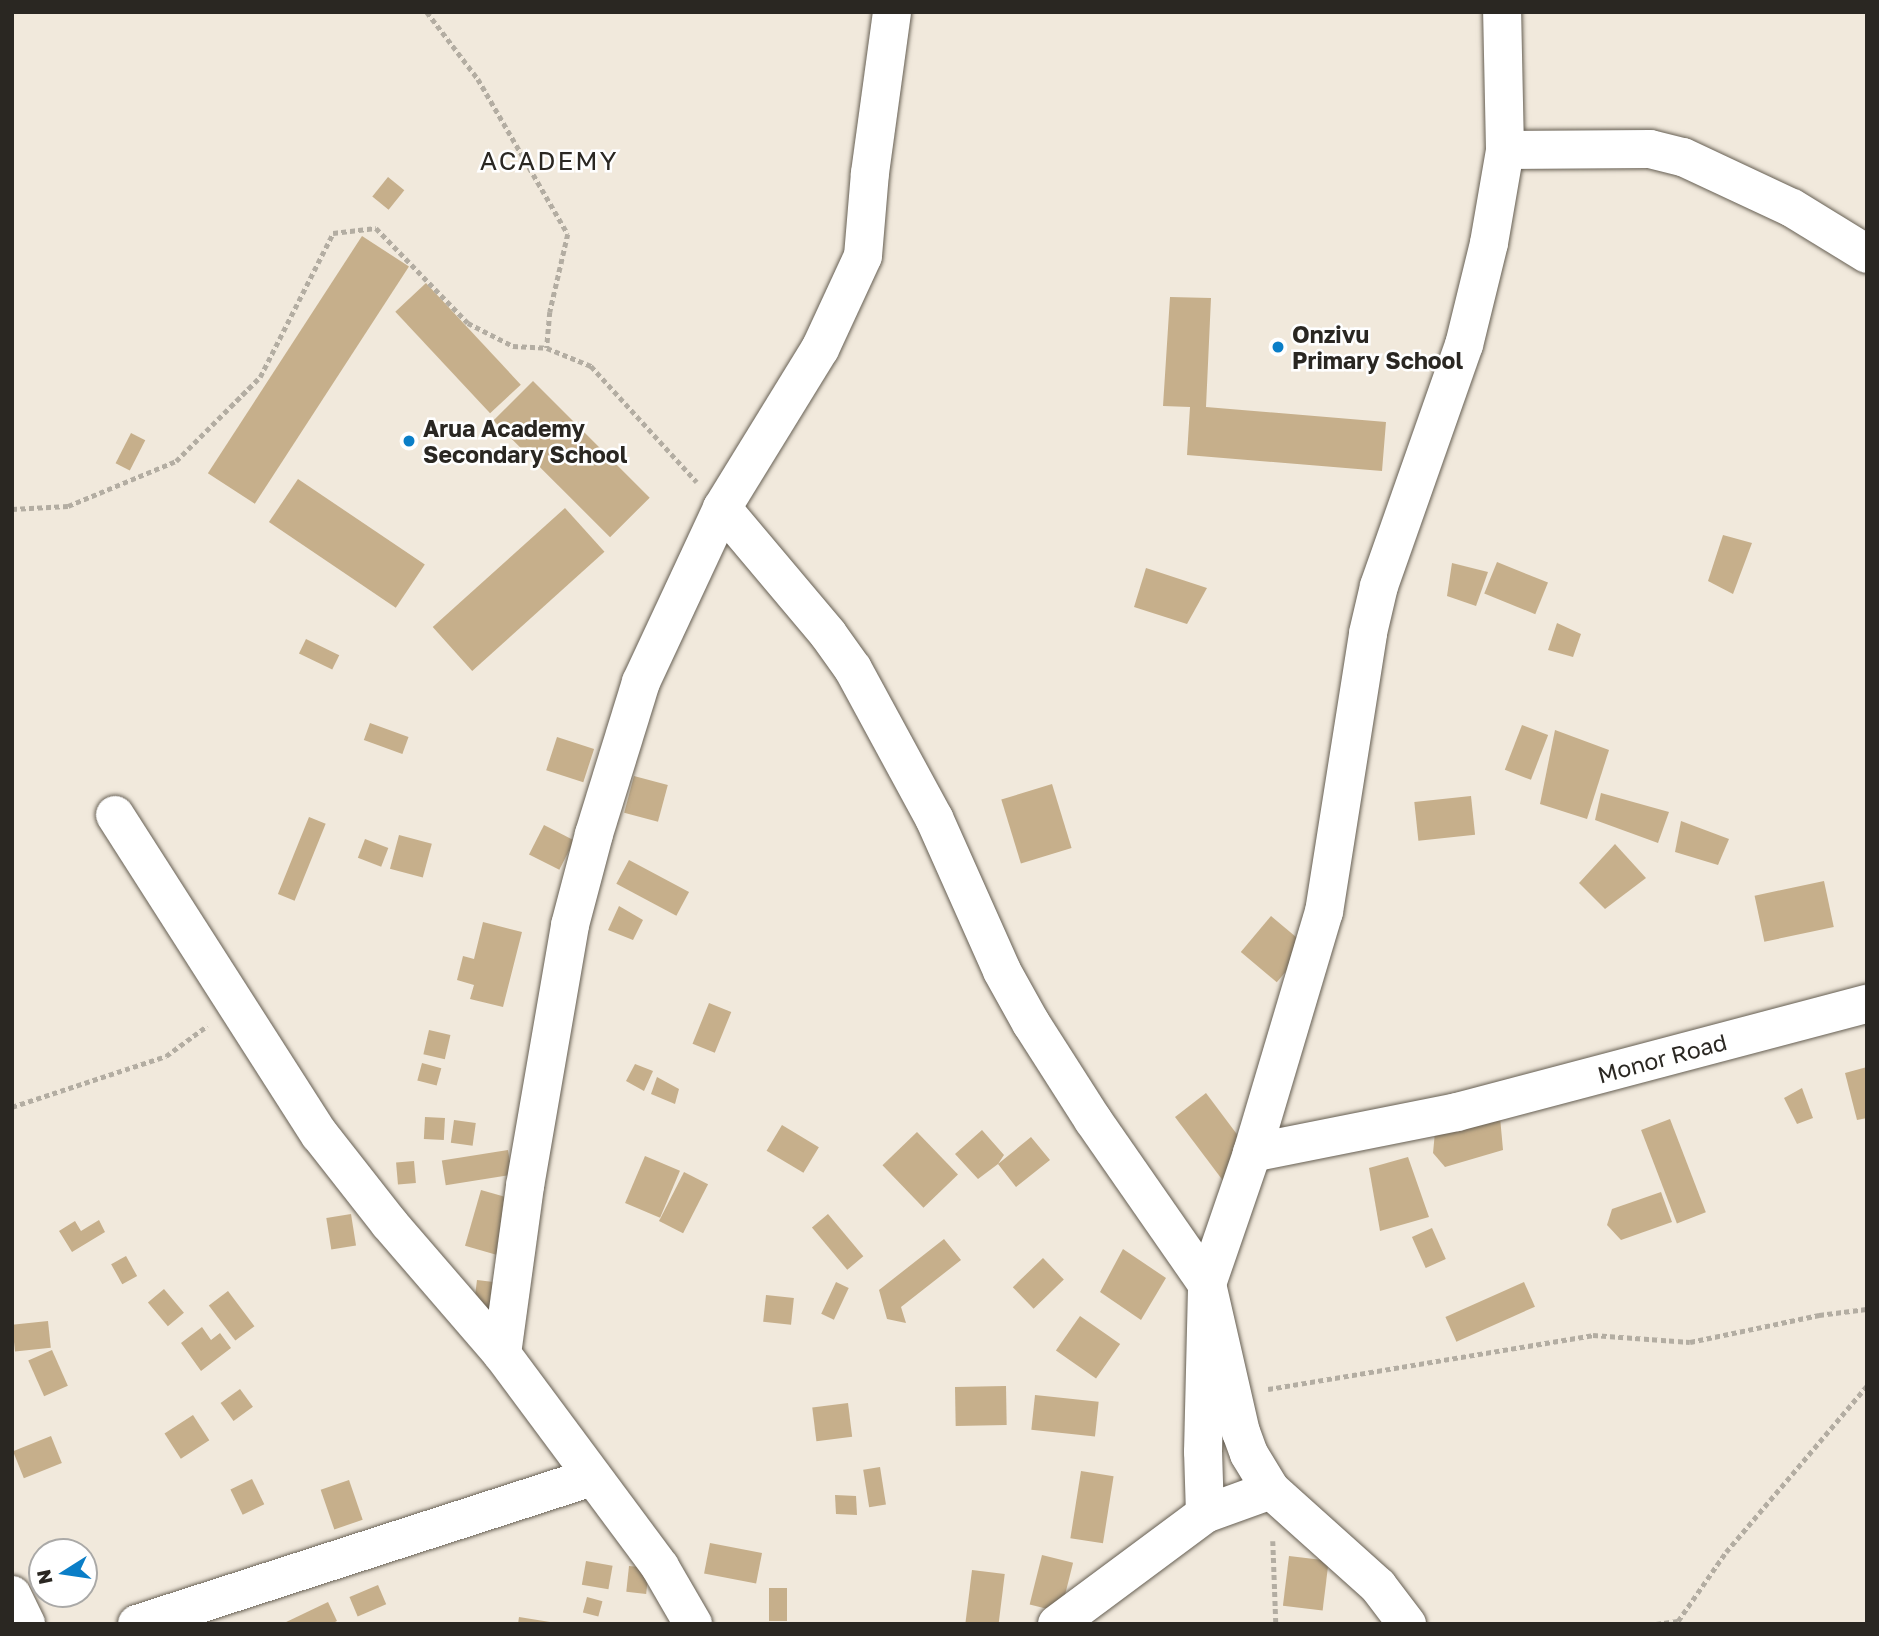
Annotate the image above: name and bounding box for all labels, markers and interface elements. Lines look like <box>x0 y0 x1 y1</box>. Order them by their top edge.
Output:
district label: ACADEMY <box>481 145 617 177</box>
place label: Onzivu Primary School <box>1292 320 1463 374</box>
marker: Onzivu Primary School <box>1270 339 1286 355</box>
place label: Arua Academy Secondary School <box>423 414 627 468</box>
marker: Arua Academy Secondary School <box>401 433 417 449</box>
street label: Monor Road <box>1594 1028 1730 1088</box>
north arrow <box>28 1538 98 1608</box>
text: N <box>31 1568 57 1587</box>

